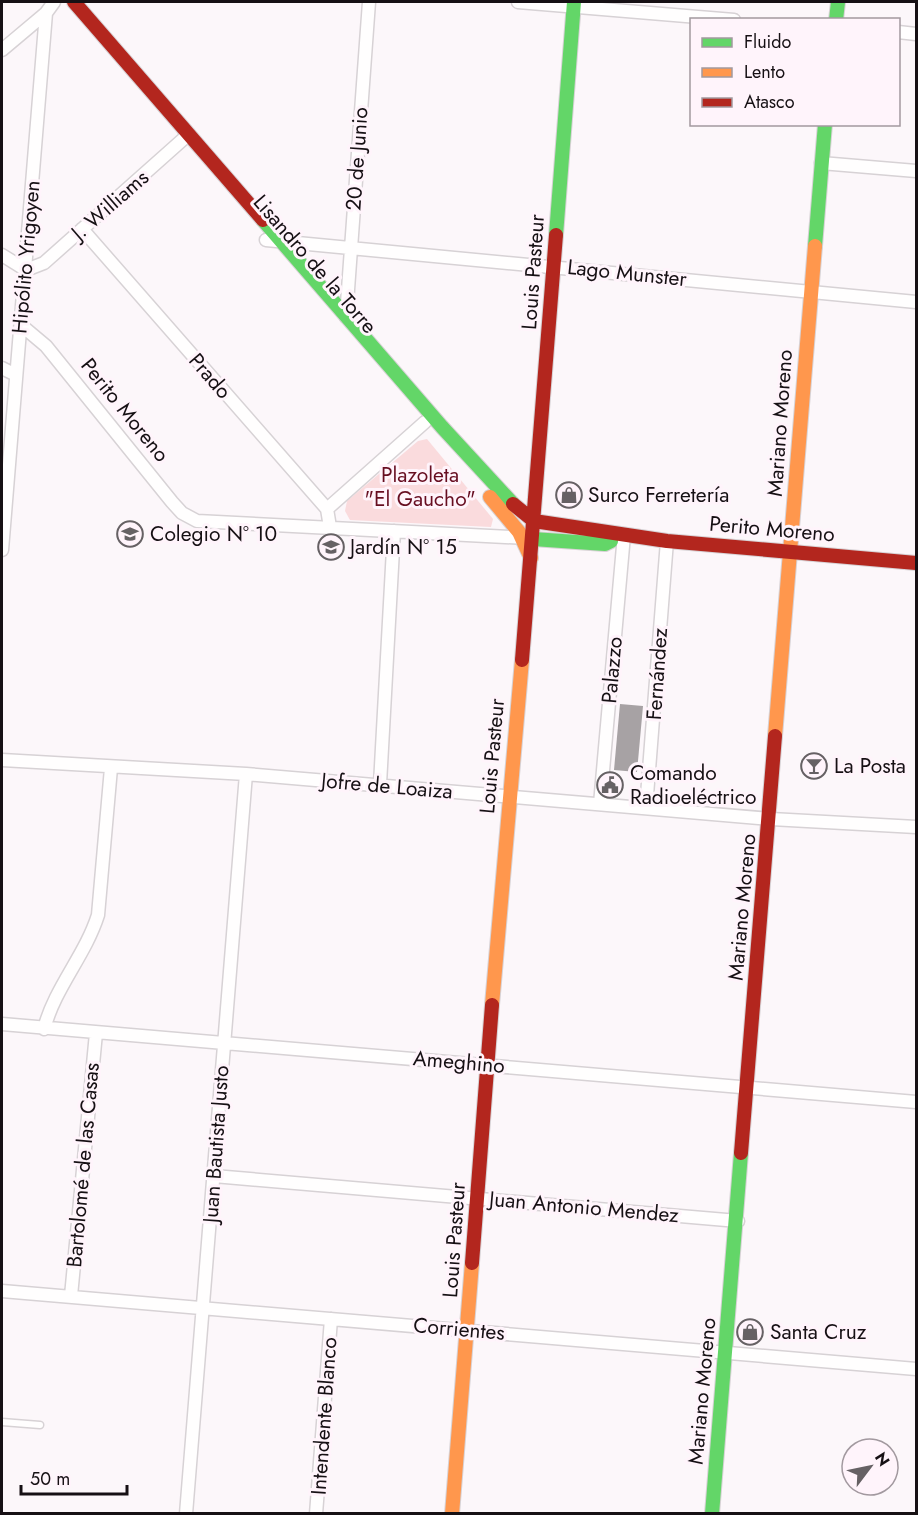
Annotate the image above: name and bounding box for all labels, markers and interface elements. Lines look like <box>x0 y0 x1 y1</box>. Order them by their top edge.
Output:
legend <box>690 18 900 126</box>
text: Fluido <box>744 29 792 55</box>
text: Lento <box>744 59 785 85</box>
text: Atasco <box>744 89 795 115</box>
street label: 20 de Junio <box>338 106 376 212</box>
street label: J. Williams <box>62 163 155 249</box>
street label: Hipólito Yrigoyen <box>4 179 48 335</box>
street label: Lisandro de la Torre <box>246 188 384 340</box>
street label: Louis Pasteur <box>514 212 552 331</box>
street label: Lago Munster <box>566 252 689 294</box>
street label: Prado <box>182 347 238 405</box>
street label: Mariano Moreno <box>760 348 800 498</box>
street label: Perito Moreno <box>74 352 176 468</box>
park label: Plazoleta "El Gaucho" <box>364 460 476 514</box>
shop icon: Surco Ferretería <box>554 480 584 510</box>
place label: Surco Ferretería <box>588 480 729 510</box>
street label: Perito Moreno <box>708 509 836 549</box>
school or university icon: Colegio Nº 10 <box>115 519 145 549</box>
place label: Colegio Nº 10 <box>150 519 277 549</box>
school or university icon: Jardín Nº 15 <box>316 532 346 562</box>
place label: Jardín Nº 15 <box>347 532 457 562</box>
street label: Fernández <box>639 627 675 721</box>
street label: Palazzo <box>594 635 630 705</box>
street label: Louis Pasteur <box>472 696 512 815</box>
bar icon: La Posta <box>799 751 829 781</box>
place label: La Posta <box>834 751 906 781</box>
place label: Comando Radioeléctrico <box>630 758 756 812</box>
street label: Jofre de Loaiza <box>317 765 454 807</box>
public building icon: Comando Radioeléctrico <box>595 770 625 800</box>
street label: Mariano Moreno <box>721 832 763 982</box>
street label: Ameghino <box>412 1043 506 1081</box>
street label: Bartolomé de las Casas <box>59 1061 107 1269</box>
street label: Juan Bautista Justo <box>195 1064 236 1227</box>
street label: Louis Pasteur <box>435 1180 473 1299</box>
street label: Juan Antonio Mendez <box>485 1184 680 1230</box>
street label: Corrientes <box>412 1310 506 1348</box>
street label: Mariano Moreno <box>681 1316 723 1466</box>
shop icon: Santa Cruz <box>735 1317 765 1347</box>
place label: Santa Cruz <box>770 1317 867 1347</box>
street label: Intendente Blanco <box>304 1336 344 1496</box>
north arrow <box>840 1437 900 1497</box>
text: N <box>869 1448 895 1471</box>
scale bar <box>21 1458 128 1496</box>
text: 50 m <box>30 1466 70 1492</box>

